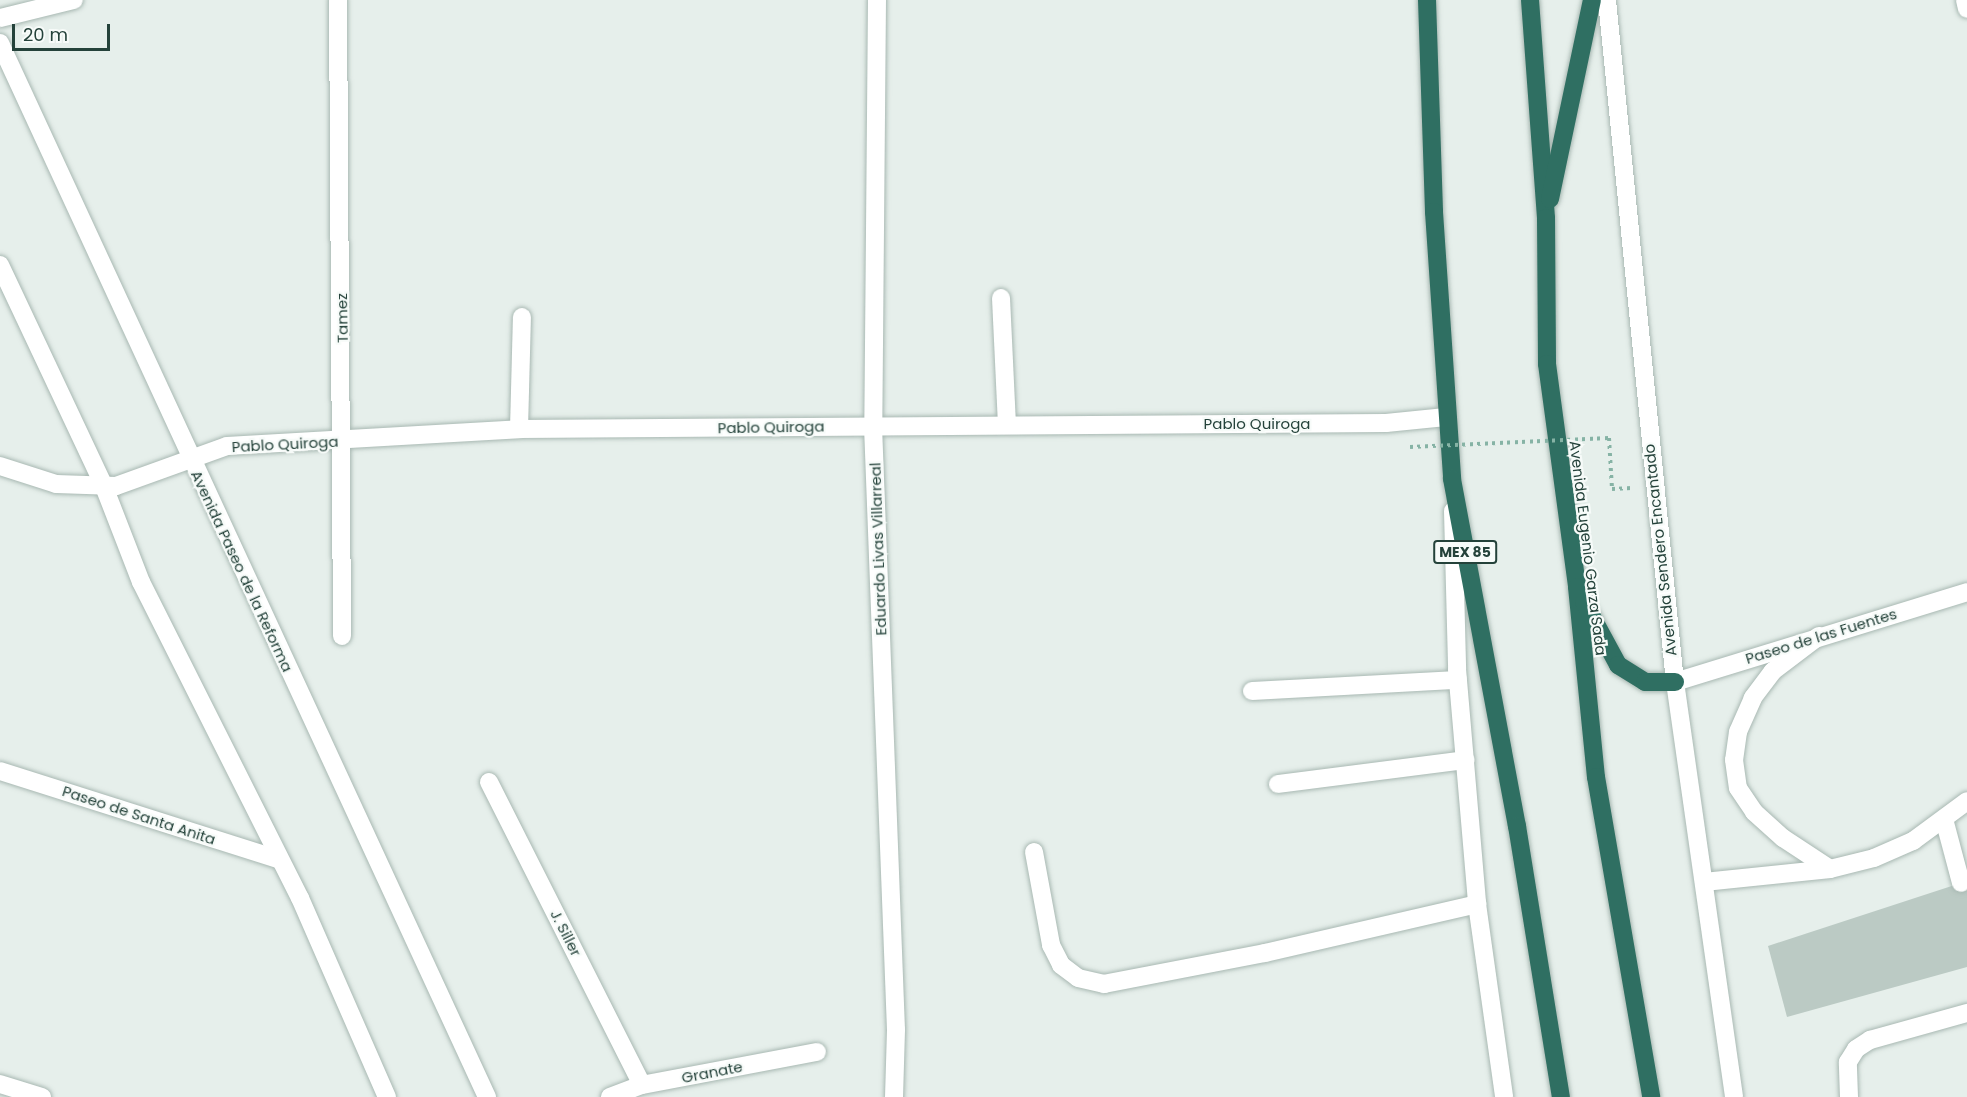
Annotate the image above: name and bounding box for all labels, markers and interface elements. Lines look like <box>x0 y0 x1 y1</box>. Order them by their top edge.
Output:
scale bar <box>15 12 112 50</box>
text: 20 m <box>23 22 68 47</box>
street label: Tamez <box>333 293 351 343</box>
street label: Pablo Quiroga <box>1204 415 1310 433</box>
street label: Pablo Quiroga <box>717 417 825 437</box>
street label: Pablo Quiroga <box>231 432 339 456</box>
street label: Avenida Eugenio Garza Sada <box>1566 439 1610 657</box>
street label: Avenida Sendero Encantado <box>1640 443 1680 657</box>
street label: Eduardo Livas Villarreal <box>866 462 890 636</box>
street label: Avenida Paseo de la Reforma <box>187 467 297 675</box>
road number: MEX 85 <box>1432 541 1498 563</box>
street label: Paseo de las Fuentes <box>1743 604 1899 668</box>
street label: Paseo de Santa Anita <box>60 782 218 848</box>
street label: J. Siller <box>547 907 585 959</box>
street label: Granate <box>680 1057 744 1087</box>

